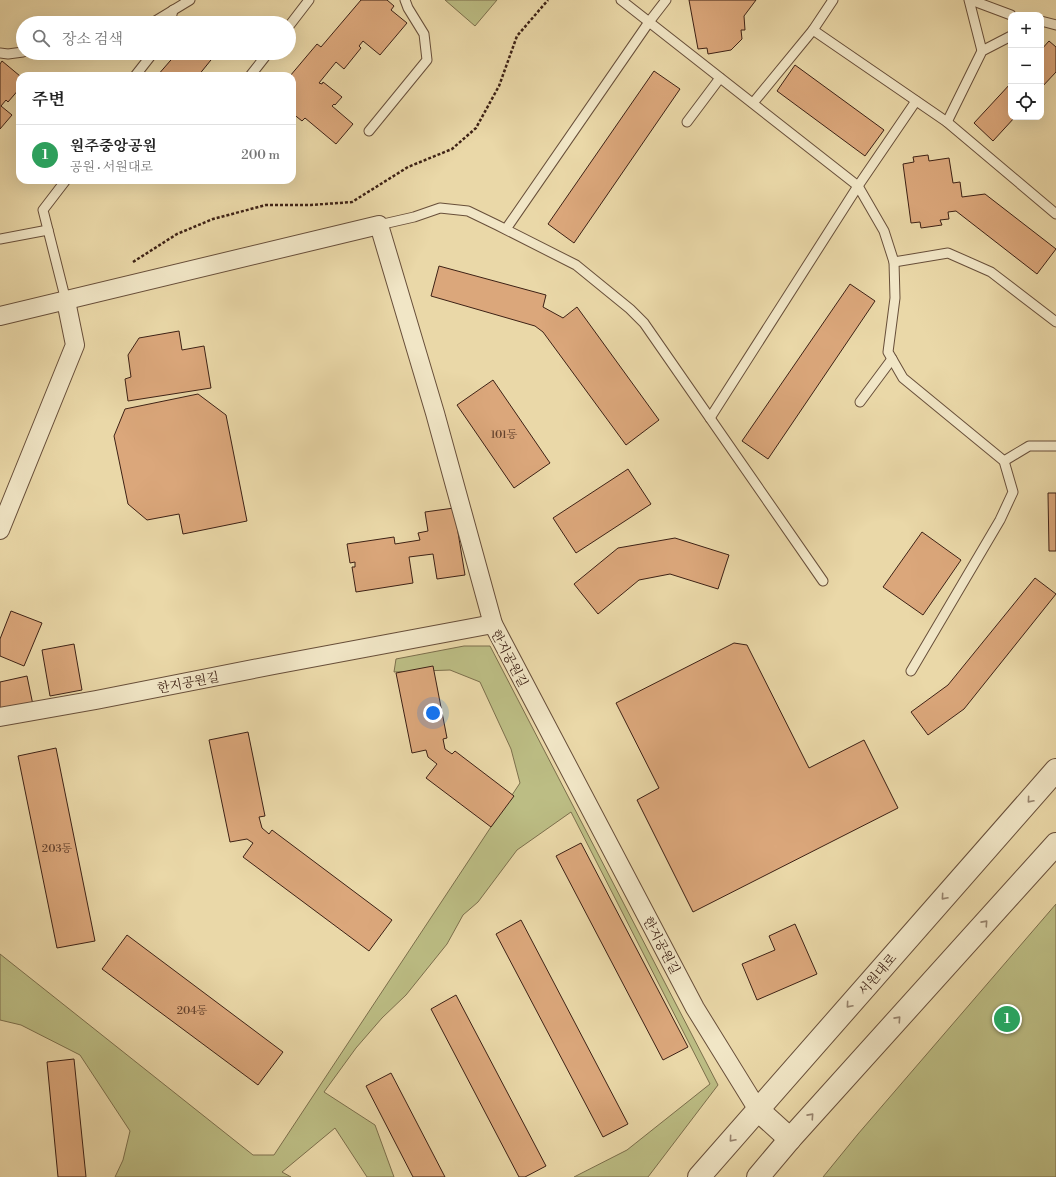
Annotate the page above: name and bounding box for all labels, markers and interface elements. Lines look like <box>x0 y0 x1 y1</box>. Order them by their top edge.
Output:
map controls <box>1008 12 1044 120</box>
button: + <box>1008 12 1044 48</box>
search box <box>16 16 296 60</box>
icon: search <box>30 27 52 49</box>
text: 장소 검색 <box>62 30 123 49</box>
button: − <box>1008 48 1044 84</box>
button: locate <box>1008 84 1044 120</box>
text: 주변 <box>32 89 65 111</box>
text: 원주중앙공원 <box>70 137 157 156</box>
text: 1 <box>42 147 48 163</box>
text: 200 m <box>241 147 280 163</box>
text: 공원 · 서원대로 <box>70 159 153 175</box>
house number: 101동 <box>491 428 518 442</box>
street label: 한지공원길 <box>487 627 531 690</box>
street label: 한지공원길 <box>156 669 221 697</box>
your location <box>423 703 443 723</box>
one-way arrow <box>1028 795 1035 802</box>
house number: 203동 <box>42 842 73 856</box>
one-way arrow <box>942 893 949 900</box>
street label: 한지공원길 <box>639 914 683 977</box>
one-way arrow <box>981 920 988 927</box>
street label: 서원대로 <box>855 950 901 999</box>
one-way arrow <box>847 1001 854 1008</box>
house number: 204동 <box>177 1004 208 1018</box>
pin: 1 <box>994 1004 1020 1034</box>
one-way arrow <box>894 1016 901 1024</box>
one-way arrow <box>806 1113 813 1120</box>
one-way arrow <box>730 1134 737 1142</box>

